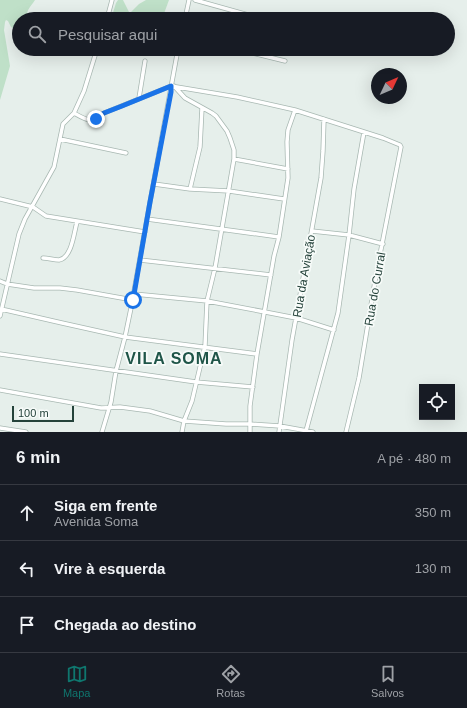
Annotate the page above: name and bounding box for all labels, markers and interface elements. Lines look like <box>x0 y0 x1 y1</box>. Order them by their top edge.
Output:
search box <box>12 12 455 56</box>
icon: search <box>26 23 48 45</box>
text: Pesquisar aqui <box>58 26 157 43</box>
north arrow <box>371 68 407 104</box>
route end <box>87 110 105 128</box>
street label: Rua da Aviação <box>290 233 318 319</box>
street label: Rua do Curral <box>362 251 388 327</box>
route start <box>124 291 142 309</box>
district label: VILA SOMA <box>125 350 223 367</box>
map controls <box>419 384 455 420</box>
button: locate <box>419 384 455 420</box>
scale bar <box>12 404 74 423</box>
text: 100 m <box>18 407 49 419</box>
text: 6 min <box>16 448 60 467</box>
text: A pé · 480 m <box>377 451 451 466</box>
text: Siga em frente <box>54 497 157 514</box>
icon: ahead <box>16 502 38 524</box>
text: 350 m <box>415 505 451 520</box>
text: Avenida Soma <box>54 514 138 529</box>
icon: left <box>16 558 38 580</box>
text: Vire à esquerda <box>54 560 165 577</box>
text: 130 m <box>415 561 451 576</box>
icon: arrive <box>16 614 38 636</box>
text: Chegada ao destino <box>54 616 197 633</box>
tab: Mapa <box>63 663 90 699</box>
tab: Rotas <box>216 663 245 699</box>
tab: Salvos <box>371 663 404 699</box>

